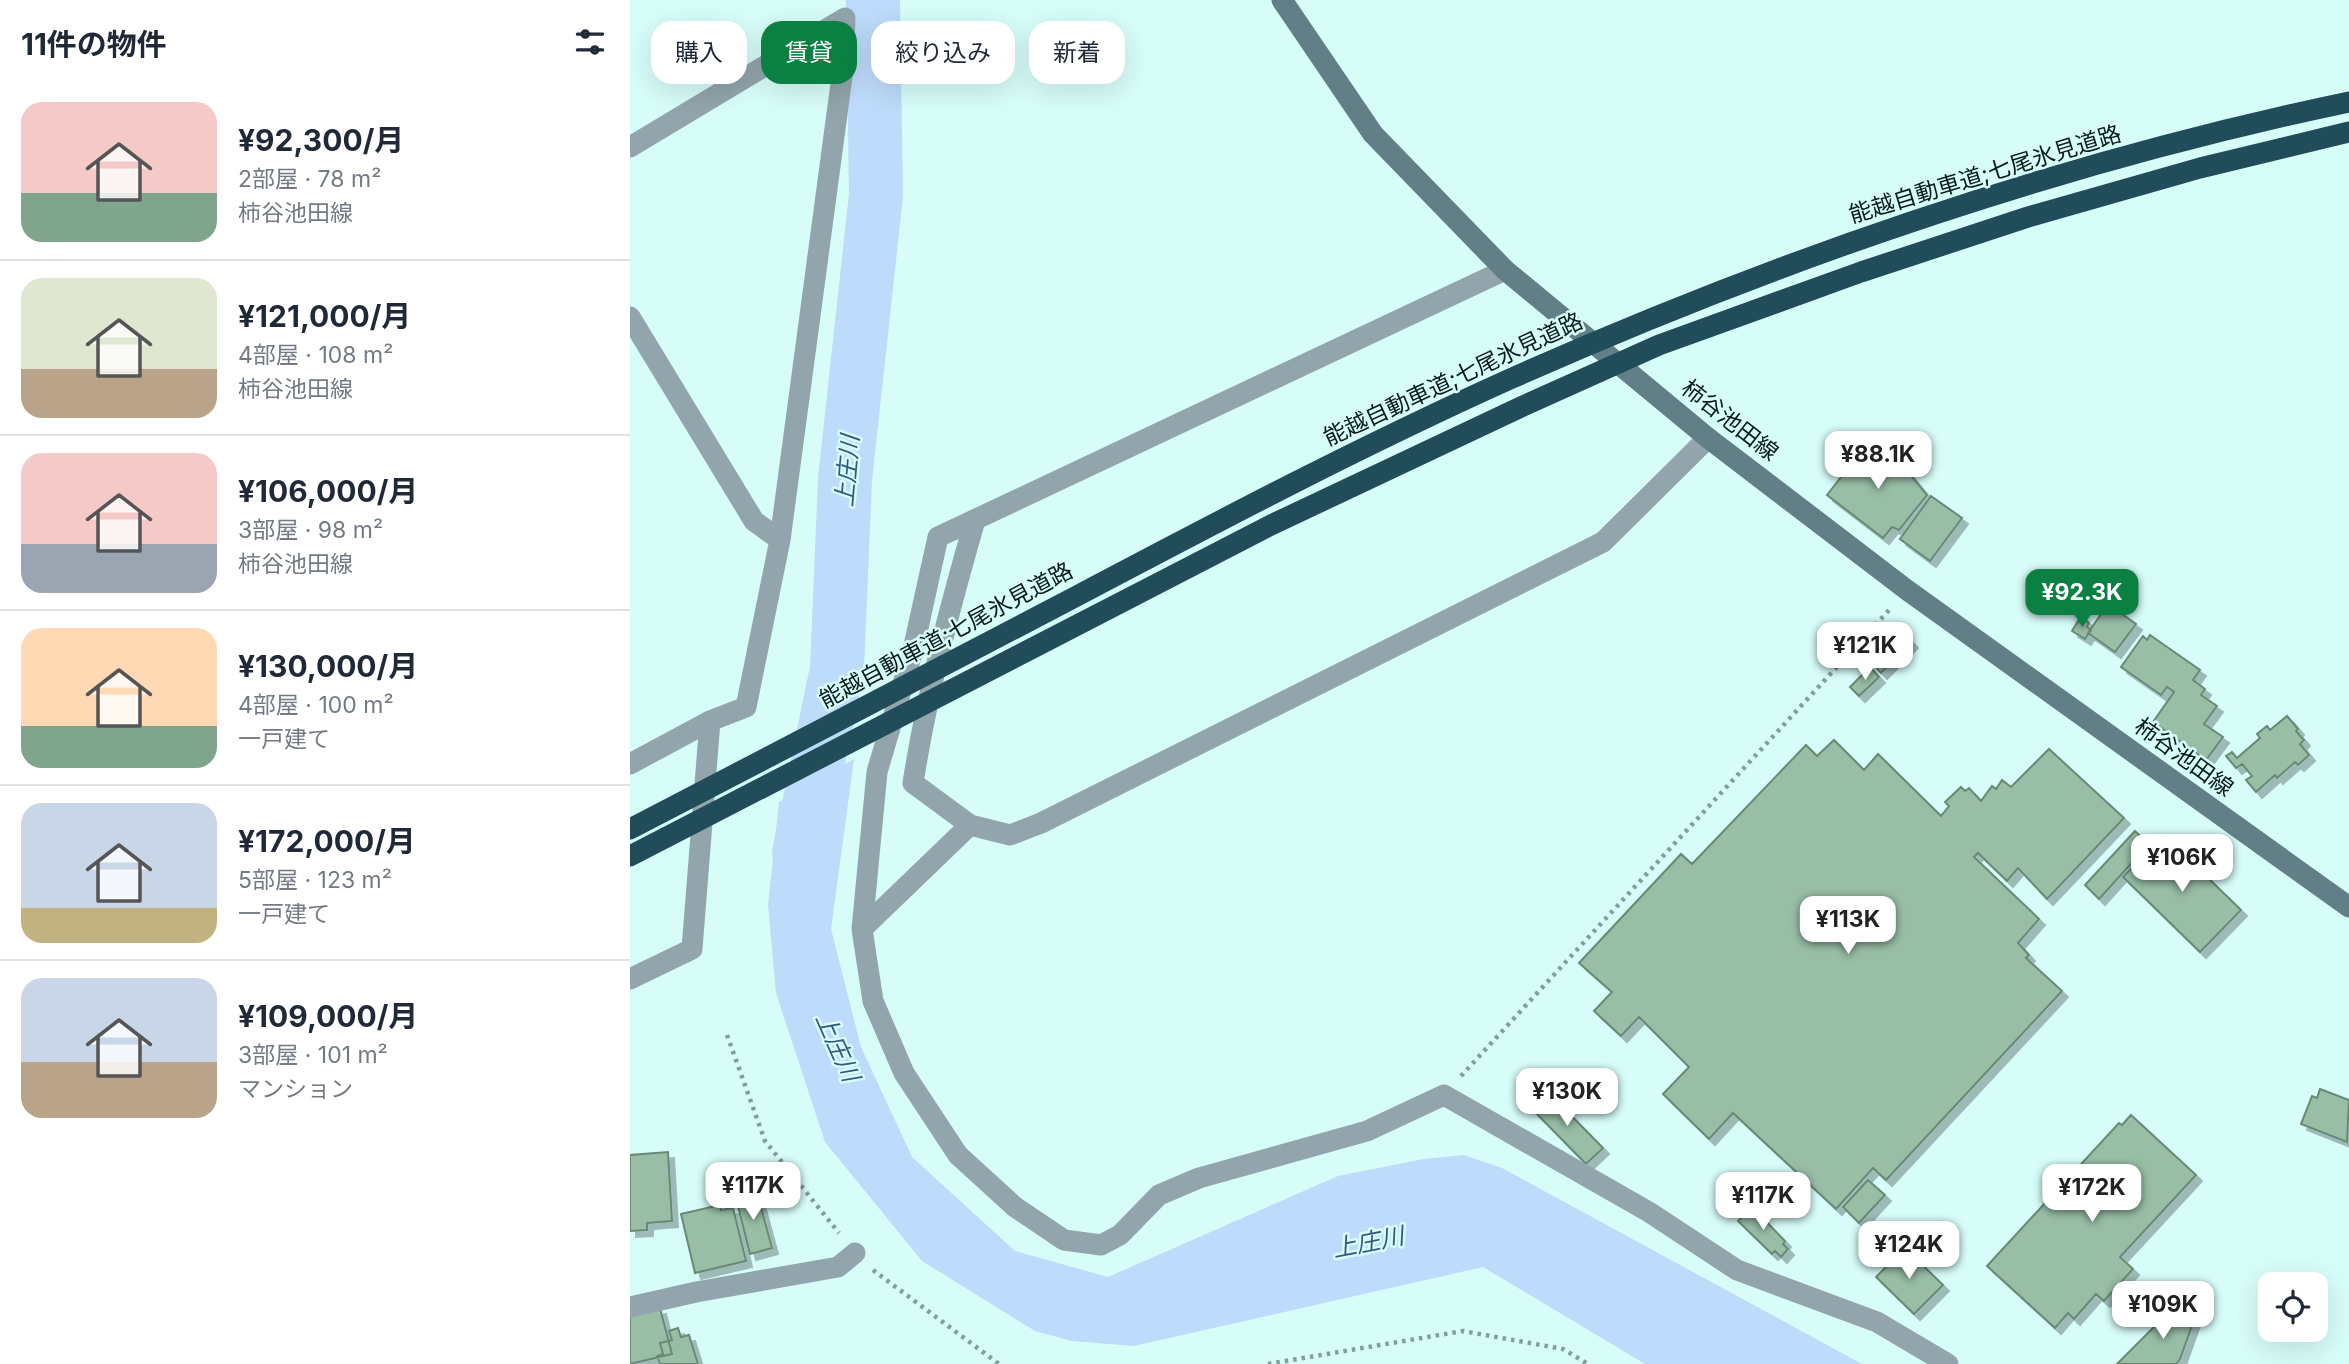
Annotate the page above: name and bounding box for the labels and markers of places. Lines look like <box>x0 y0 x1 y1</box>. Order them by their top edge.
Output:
pin: ¥88.1K <box>1821 432 1935 491</box>
pin: ¥92.3K <box>2025 570 2139 629</box>
pin: ¥121K <box>1816 622 1914 682</box>
pin: ¥106K <box>2133 834 2231 894</box>
pin: ¥113K <box>1799 897 1897 956</box>
pin: ¥130K <box>1518 1068 1616 1128</box>
pin: ¥117K <box>704 1162 802 1222</box>
pin: ¥172K <box>2043 1164 2141 1224</box>
pin: ¥117K <box>1714 1172 1812 1232</box>
pin: ¥124K <box>1860 1222 1958 1281</box>
pin: ¥109K <box>2114 1282 2212 1341</box>

